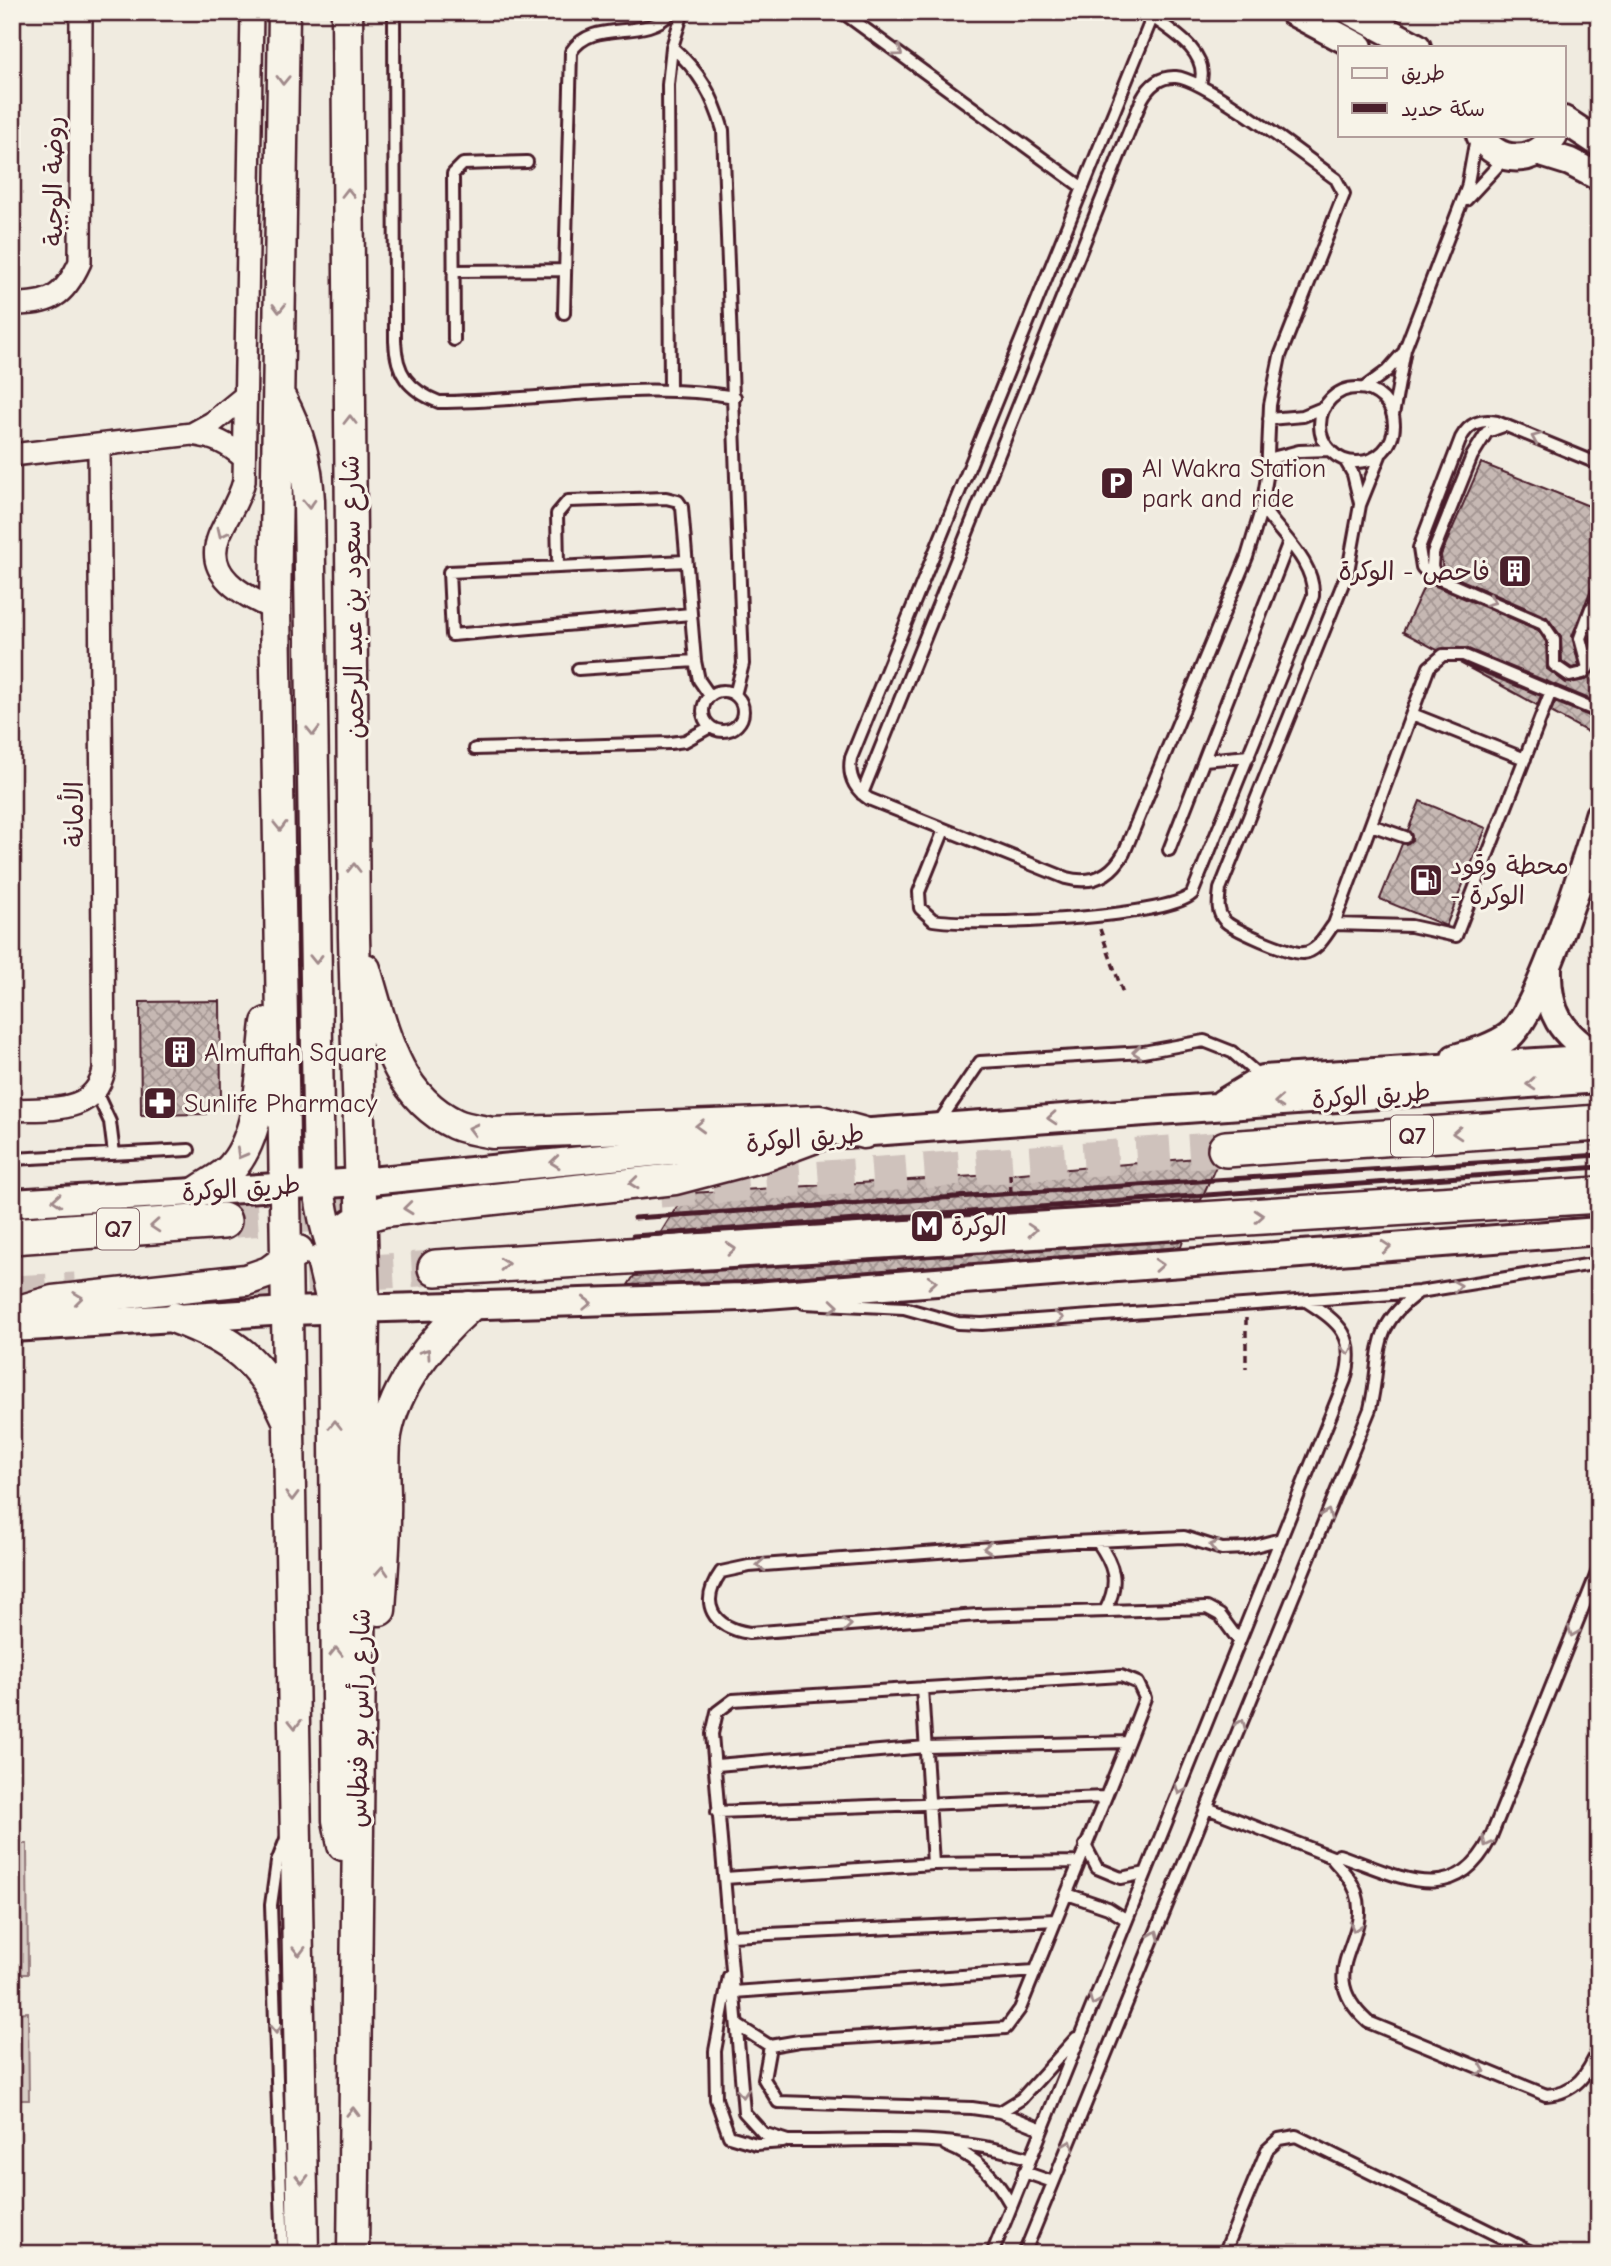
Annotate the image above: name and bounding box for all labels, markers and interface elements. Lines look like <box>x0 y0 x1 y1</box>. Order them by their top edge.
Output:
one-way arrow <box>890 44 903 57</box>
legend <box>1338 46 1566 136</box>
text: طريق <box>1401 61 1445 85</box>
one-way arrow <box>275 76 291 86</box>
text: سكة حديد <box>1401 97 1485 121</box>
street label: روضة الوجبة <box>39 116 70 246</box>
one-way arrow <box>340 187 356 198</box>
one-way arrow <box>271 303 287 314</box>
one-way arrow <box>342 415 358 425</box>
one-way arrow <box>1530 432 1543 446</box>
place label: Al Wakra Station park and ride <box>1142 454 1326 514</box>
street label: شارع سعود بن عبد الرحمن <box>336 455 372 739</box>
parking icon: Al Wakra Station park and ride <box>1098 464 1136 502</box>
one-way arrow <box>302 498 317 509</box>
one-way arrow <box>217 526 231 538</box>
building icon: فاحص - الوكرة <box>1496 552 1534 590</box>
place label: فاحص - الوكرة <box>1339 557 1490 587</box>
one-way arrow <box>1484 593 1496 607</box>
one-way arrow <box>305 726 320 737</box>
street label: الأمانة <box>56 781 90 847</box>
one-way arrow <box>272 820 287 831</box>
place label: محطة وقود - الوكرة <box>1450 851 1569 911</box>
fuel station icon: محطة وقود - الوكرة <box>1407 861 1445 899</box>
one-way arrow <box>346 863 362 873</box>
one-way arrow <box>308 954 324 964</box>
building icon: Almuftah Square <box>161 1033 199 1071</box>
place label: Almuftah Square <box>204 1038 387 1068</box>
one-way arrow <box>1131 1044 1142 1059</box>
one-way arrow <box>1525 1076 1536 1091</box>
street label: طريق الوكرة <box>1311 1077 1432 1115</box>
pharmacy icon: Sunlife Pharmacy <box>141 1084 179 1122</box>
place label: Sunlife Pharmacy <box>184 1089 378 1119</box>
one-way arrow <box>1274 1094 1285 1109</box>
one-way arrow <box>1047 1110 1058 1125</box>
road number: Q7 <box>1391 1116 1433 1156</box>
one-way arrow <box>694 1119 705 1134</box>
street label: طريق الوكرة <box>744 1119 866 1159</box>
one-way arrow <box>467 1123 479 1137</box>
one-way arrow <box>1452 1125 1463 1140</box>
one-way arrow <box>236 1146 249 1159</box>
one-way arrow <box>549 1155 561 1170</box>
street label: طريق الوكرة <box>181 1170 302 1208</box>
one-way arrow <box>628 1176 640 1191</box>
one-way arrow <box>52 1193 63 1208</box>
one-way arrow <box>402 1200 413 1215</box>
metro station icon: الوكرة <box>908 1207 946 1245</box>
road number: Q7 <box>97 1209 139 1250</box>
one-way arrow <box>1254 1209 1265 1224</box>
place label: الوكرة <box>951 1212 1007 1242</box>
one-way arrow <box>149 1218 160 1233</box>
one-way arrow <box>1027 1223 1038 1238</box>
one-way arrow <box>1380 1240 1391 1255</box>
one-way arrow <box>726 1242 737 1257</box>
one-way arrow <box>499 1256 510 1271</box>
one-way arrow <box>1154 1257 1165 1272</box>
one-way arrow <box>927 1275 938 1290</box>
one-way arrow <box>1451 1279 1463 1294</box>
one-way arrow <box>73 1290 84 1305</box>
one-way arrow <box>581 1295 592 1310</box>
one-way arrow <box>829 1298 840 1313</box>
one-way arrow <box>1054 1311 1065 1326</box>
one-way arrow <box>1340 1344 1355 1356</box>
one-way arrow <box>418 1348 430 1361</box>
one-way arrow <box>327 1419 343 1429</box>
one-way arrow <box>284 1491 300 1502</box>
one-way arrow <box>1319 1508 1333 1520</box>
one-way arrow <box>983 1540 994 1555</box>
one-way arrow <box>1208 1540 1220 1554</box>
one-way arrow <box>756 1557 767 1572</box>
one-way arrow <box>375 1565 390 1576</box>
street label: شارع رأس بو فنطاس <box>342 1608 379 1828</box>
one-way arrow <box>842 1618 853 1633</box>
one-way arrow <box>1568 1625 1582 1637</box>
one-way arrow <box>329 1646 344 1657</box>
one-way arrow <box>287 1719 303 1729</box>
one-way arrow <box>1233 1719 1247 1731</box>
one-way arrow <box>1174 1783 1188 1795</box>
one-way arrow <box>1482 1835 1496 1847</box>
one-way arrow <box>1349 1921 1364 1933</box>
one-way arrow <box>1146 1929 1160 1941</box>
one-way arrow <box>291 1946 306 1957</box>
one-way arrow <box>1088 1993 1102 2006</box>
one-way arrow <box>268 2023 283 2034</box>
one-way arrow <box>1473 2062 1486 2076</box>
one-way arrow <box>735 2088 750 2099</box>
one-way arrow <box>345 2106 361 2117</box>
one-way arrow <box>1060 2140 1074 2152</box>
one-way arrow <box>294 2174 310 2184</box>

